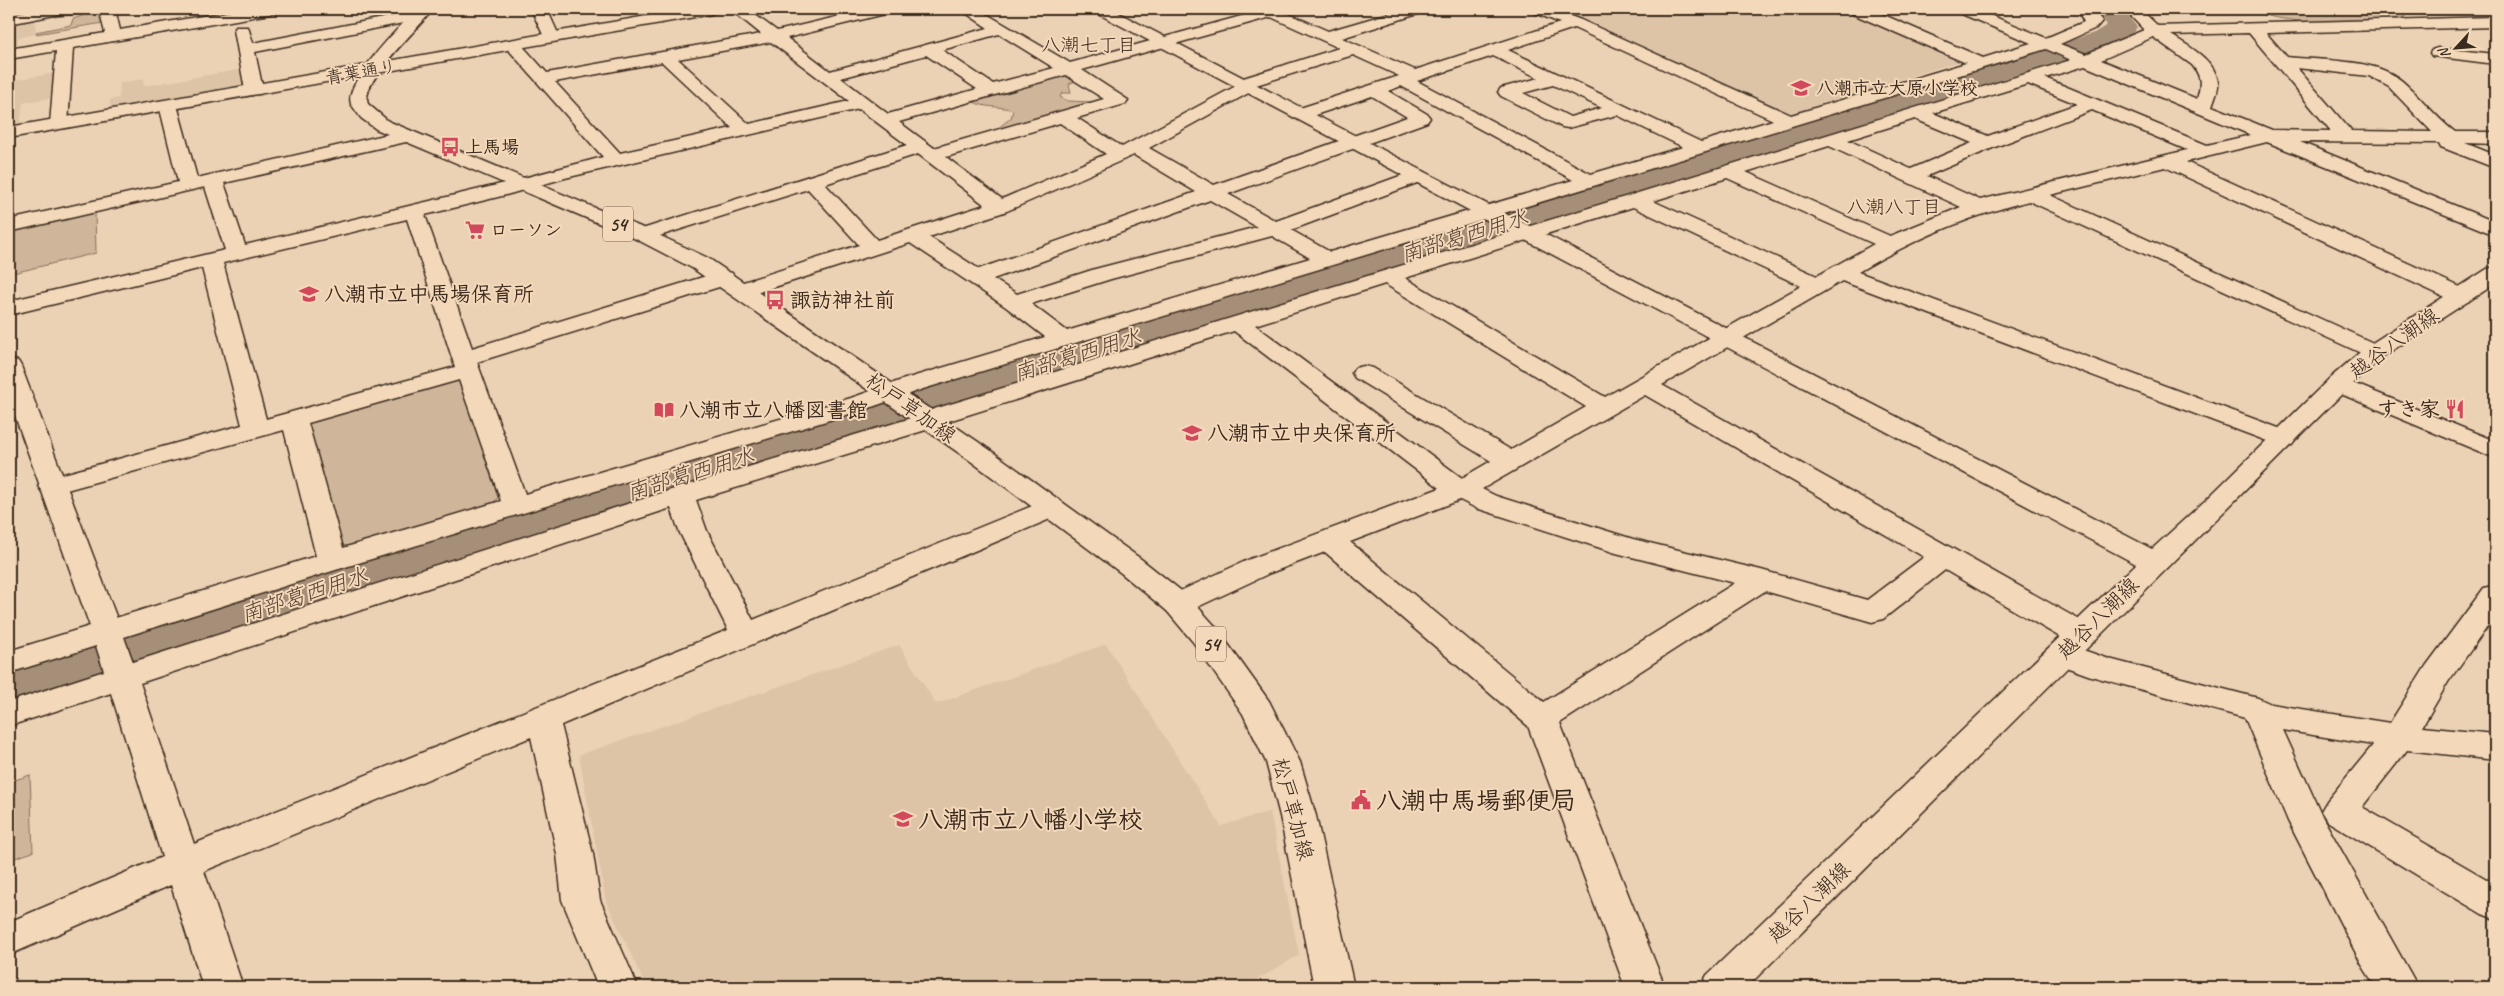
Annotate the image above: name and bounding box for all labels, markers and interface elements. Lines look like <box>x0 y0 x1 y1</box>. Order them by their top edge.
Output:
north arrow <box>2432 22 2482 72</box>
district label: 八潮七丁目 <box>1041 33 1137 57</box>
text: N <box>2434 44 2454 61</box>
street label: 青葉通り <box>324 55 398 89</box>
school or university icon: 八潮市立大原小学校 <box>1790 77 1812 99</box>
place label: 八潮市立大原小学校 <box>1816 77 1978 99</box>
bus stop icon: 上馬場 <box>439 136 461 158</box>
place label: 上馬場 <box>465 136 519 158</box>
district label: 八潮八丁目 <box>1846 195 1942 219</box>
water label: 南部葛西用水 <box>1397 203 1532 269</box>
road number: 54 <box>603 206 633 242</box>
supermarket icon: ローソン <box>464 219 486 241</box>
place label: ローソン <box>490 219 562 241</box>
place label: 八潮市立中馬場保育所 <box>324 281 534 307</box>
school or university icon: 八潮市立中馬場保育所 <box>298 283 320 305</box>
place label: 諏訪神社前 <box>790 287 895 313</box>
bus stop icon: 諏訪神社前 <box>764 289 786 311</box>
street label: 越谷八潮線 <box>2344 302 2444 384</box>
water label: 南部葛西用水 <box>1010 322 1145 388</box>
street label: 松戸草加線 <box>861 367 961 449</box>
place label: すき家 <box>2377 396 2440 422</box>
place label: 八潮市立八幡図書館 <box>679 397 868 423</box>
restaurant icon: すき家 <box>2444 398 2466 420</box>
library icon: 八潮市立八幡図書館 <box>653 399 675 421</box>
place label: 八潮市立中央保育所 <box>1207 420 1396 446</box>
school or university icon: 八潮市立中央保育所 <box>1181 422 1203 444</box>
water label: 南部葛西用水 <box>623 441 758 507</box>
water label: 南部葛西用水 <box>237 561 371 629</box>
street label: 越谷八潮線 <box>2052 572 2144 664</box>
road number: 54 <box>1196 626 1226 662</box>
street label: 松戸草加線 <box>1267 755 1319 863</box>
place label: 八潮中馬場郵便局 <box>1376 785 1576 817</box>
public building icon: 八潮中馬場郵便局 <box>1350 789 1372 811</box>
place label: 八潮市立八幡小学校 <box>918 804 1143 836</box>
school or university icon: 八潮市立八幡小学校 <box>892 808 914 830</box>
street label: 越谷八潮線 <box>1762 856 1856 948</box>

